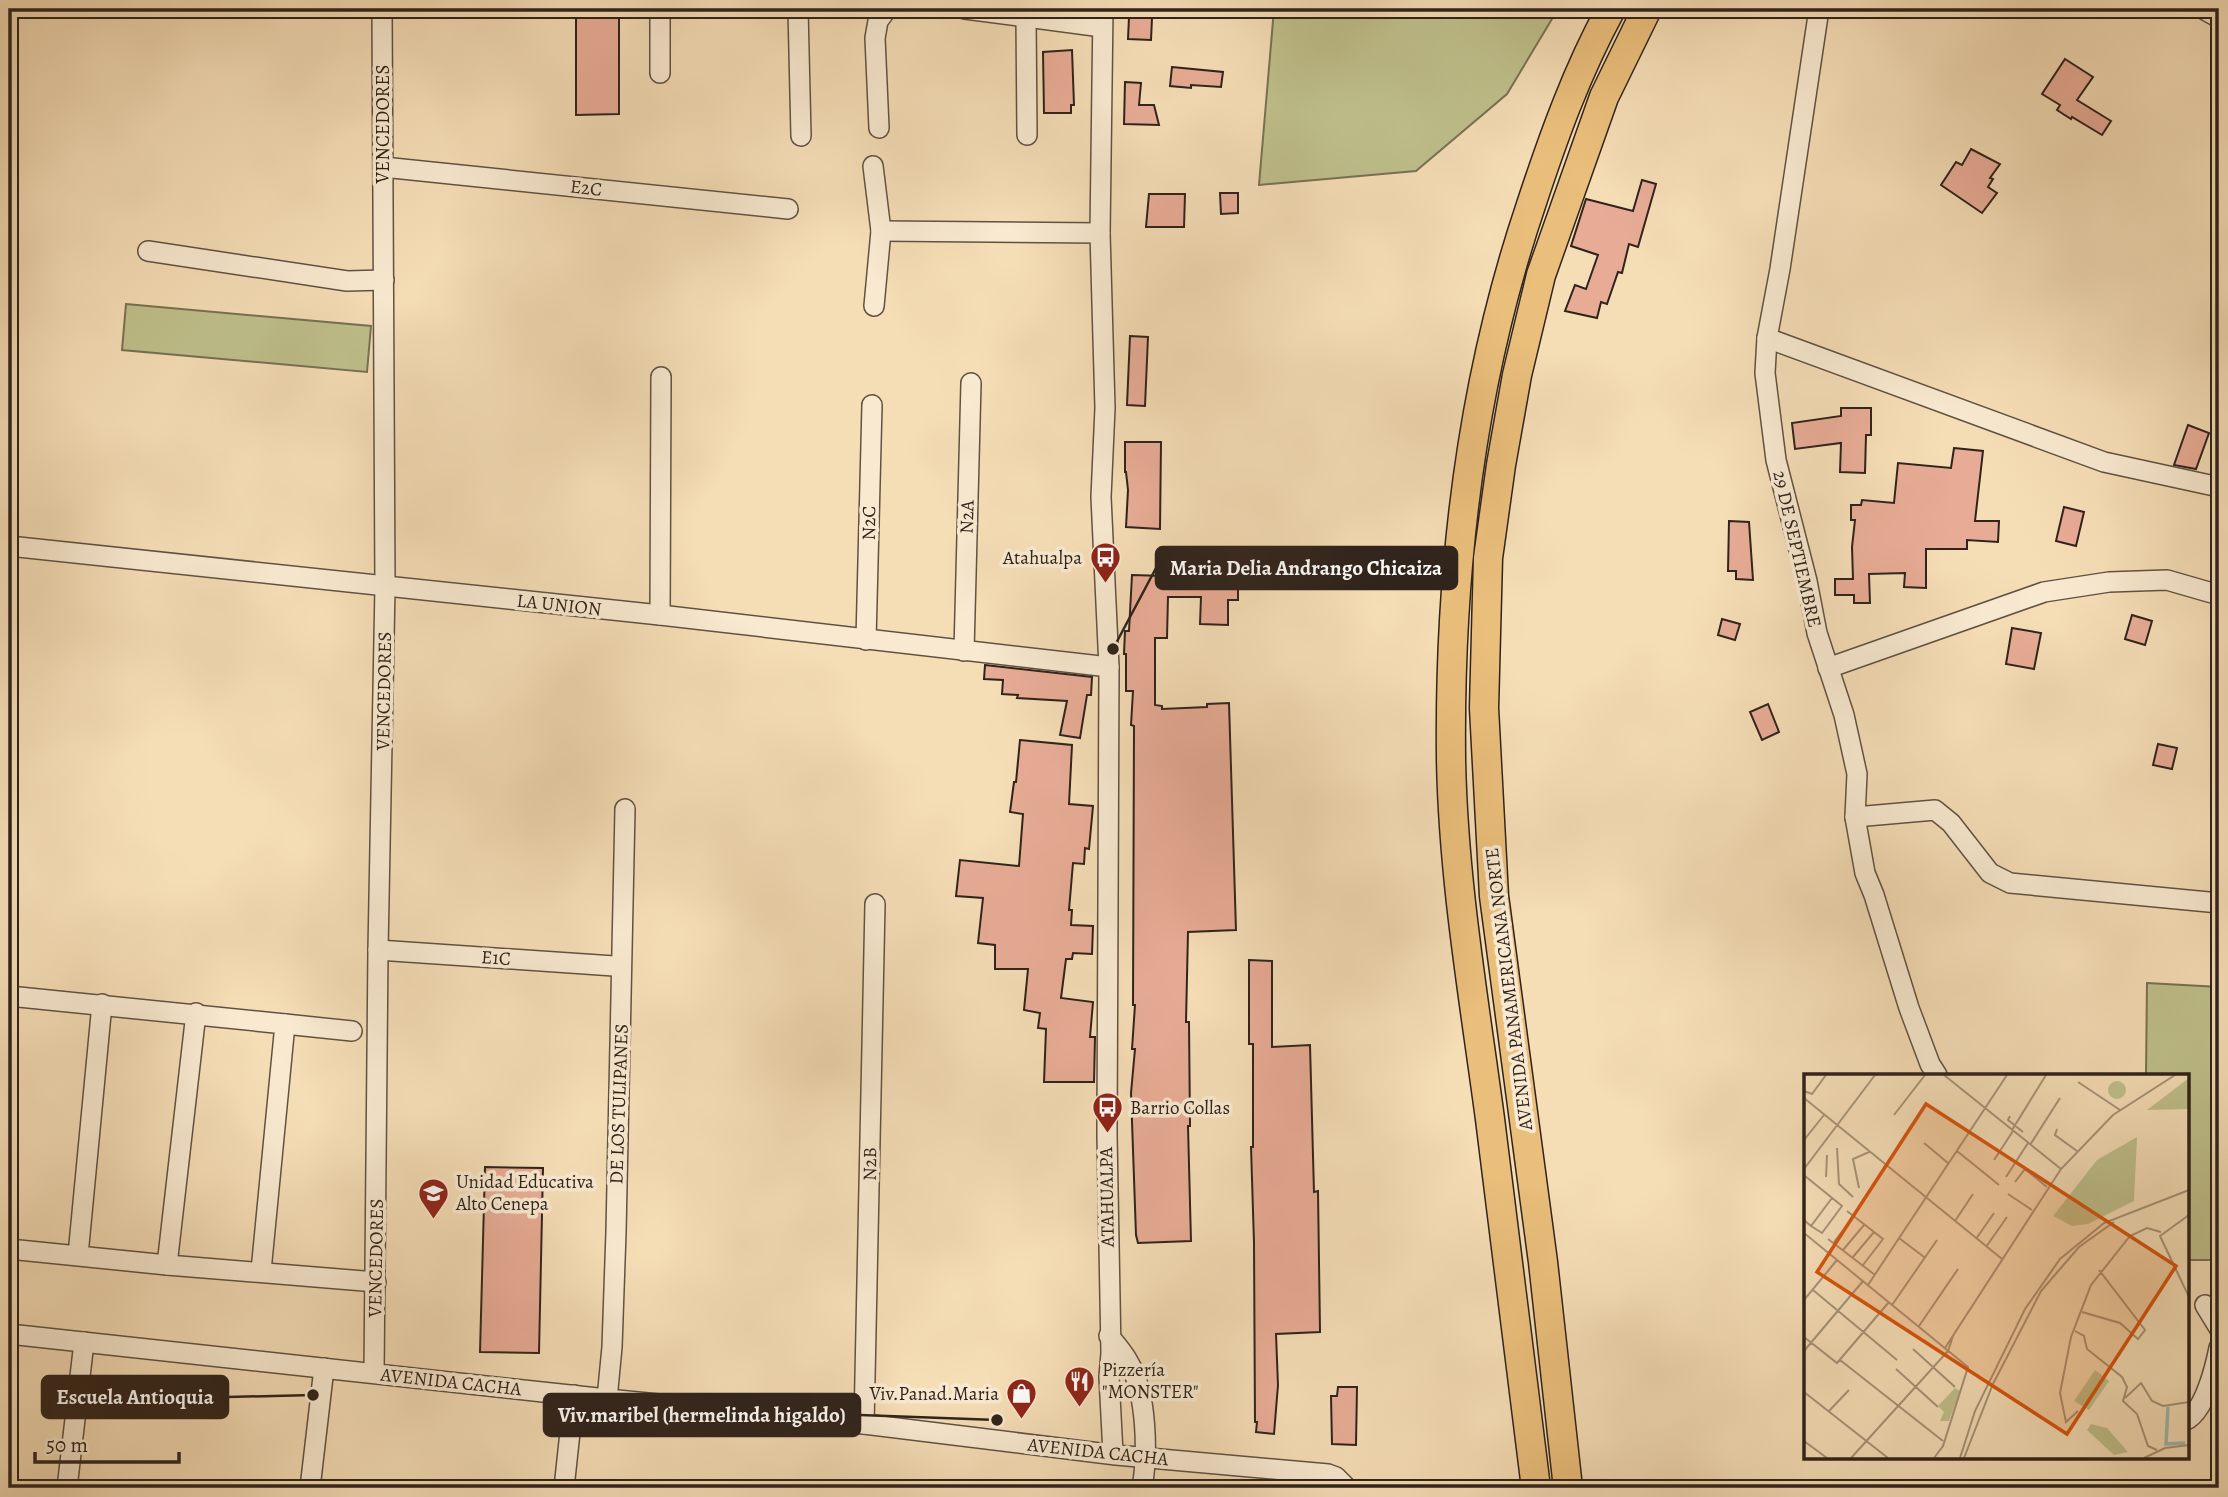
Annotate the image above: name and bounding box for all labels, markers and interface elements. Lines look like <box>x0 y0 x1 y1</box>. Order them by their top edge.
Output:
street label: VENCEDORES <box>370 64 396 185</box>
street label: E2C <box>569 173 603 203</box>
street label: 29 DE SEPTIEMBRE <box>1766 468 1828 630</box>
street label: N2A <box>953 499 981 534</box>
street label: N2C <box>856 505 882 541</box>
bus stop icon: Atahualpa <box>1088 541 1122 585</box>
place label: Atahualpa <box>1002 545 1082 571</box>
callout: Maria Delia Andrango Chicaiza <box>1156 547 1457 589</box>
text: Maria Delia Andrango Chicaiza <box>1170 554 1443 582</box>
street label: LA UNION <box>515 588 603 622</box>
street label: VENCEDORES <box>370 631 398 752</box>
street label: AVENIDA PANAMERICANA NORTE <box>1479 846 1539 1133</box>
street label: E1C <box>480 944 512 972</box>
street label: DE LOS TULIPANES <box>603 1023 635 1185</box>
inset map <box>1804 1074 2190 1458</box>
bus stop icon: Barrio Collas <box>1090 1091 1124 1135</box>
place label: Barrio Collas <box>1130 1095 1230 1121</box>
street label: ATAHUALPA <box>1093 1146 1121 1248</box>
street label: N2B <box>857 1147 883 1181</box>
place label: Unidad Educativa Alto Cenepa <box>455 1169 594 1217</box>
school or university icon: Unidad Educativa Alto Cenepa <box>416 1176 450 1220</box>
street label: VENCEDORES <box>362 1198 390 1319</box>
place label: Pizzería "MONSTER" <box>1102 1357 1199 1405</box>
street label: AVENIDA CACHA <box>378 1362 524 1402</box>
restaurant icon: Pizzería "MONSTER" <box>1062 1364 1096 1408</box>
callout: Escuela Antioquia <box>42 1376 228 1418</box>
shop icon: Viv.Panad.Maria <box>1005 1377 1039 1421</box>
place label: Viv.Panad.Maria <box>868 1381 999 1407</box>
text: Escuela Antioquia <box>56 1383 215 1411</box>
callout: Viv.maribel (hermelinda higaldo) <box>544 1394 860 1436</box>
text: Viv.maribel (hermelinda higaldo) <box>557 1401 846 1429</box>
scale bar <box>35 1420 178 1464</box>
text: 50 m <box>46 1431 88 1459</box>
street label: AVENIDA CACHA <box>1025 1432 1171 1472</box>

